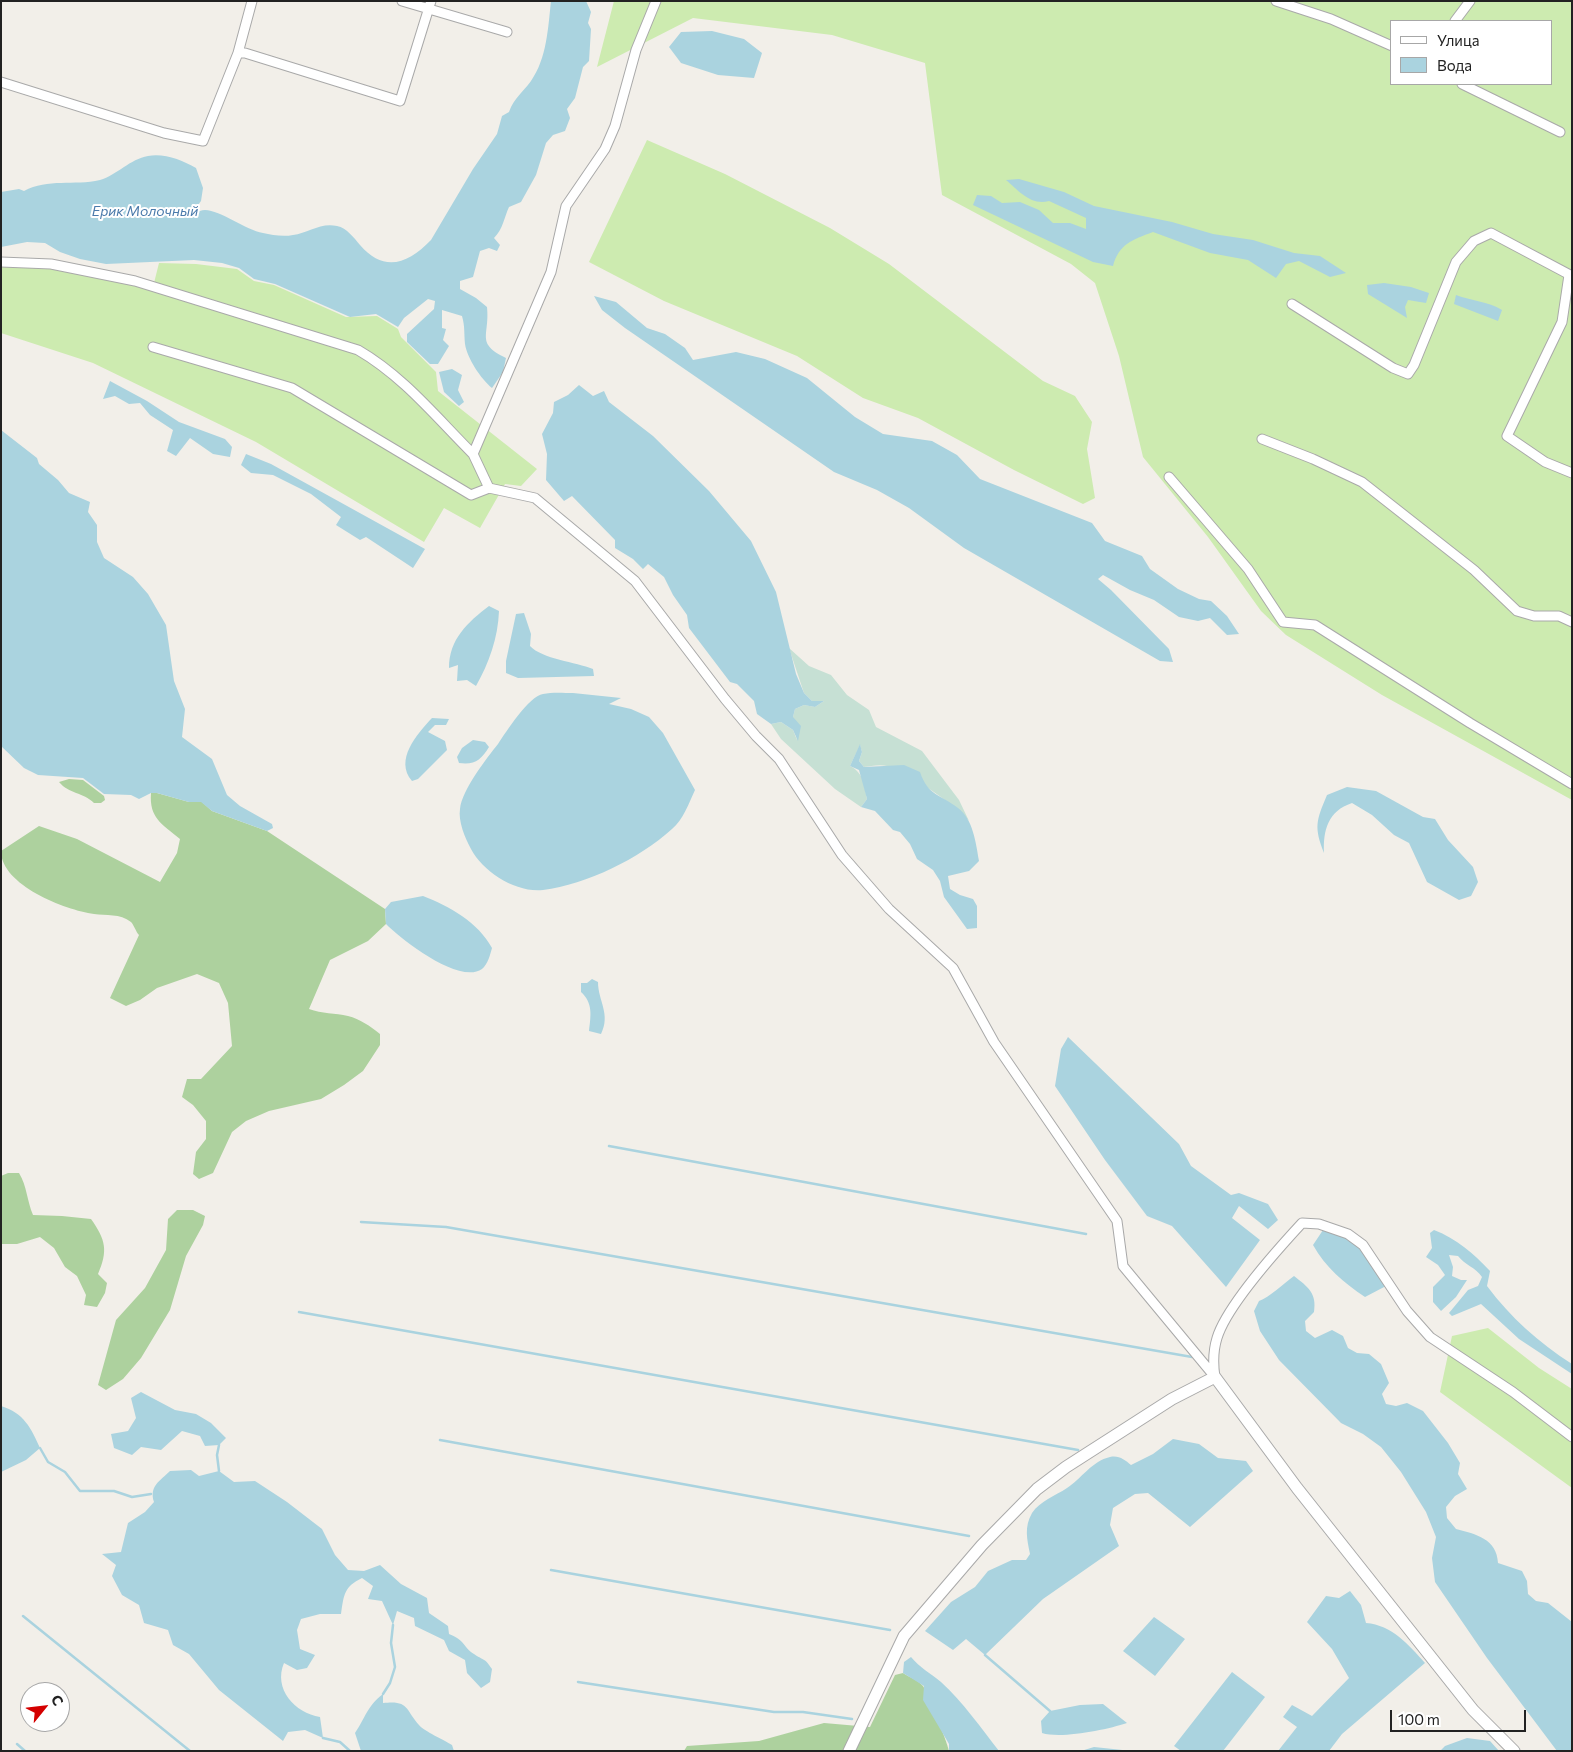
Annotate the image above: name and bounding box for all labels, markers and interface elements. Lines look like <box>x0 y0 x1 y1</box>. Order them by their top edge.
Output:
legend <box>1390 20 1553 85</box>
text: Улица <box>1437 31 1479 49</box>
text: Вода <box>1437 56 1472 74</box>
water label: Ерик Молочный <box>92 203 198 219</box>
north arrow <box>20 1682 70 1732</box>
text: С <box>48 1692 67 1708</box>
scale bar <box>1393 1700 1529 1732</box>
text: 100 m <box>1398 1710 1440 1728</box>

